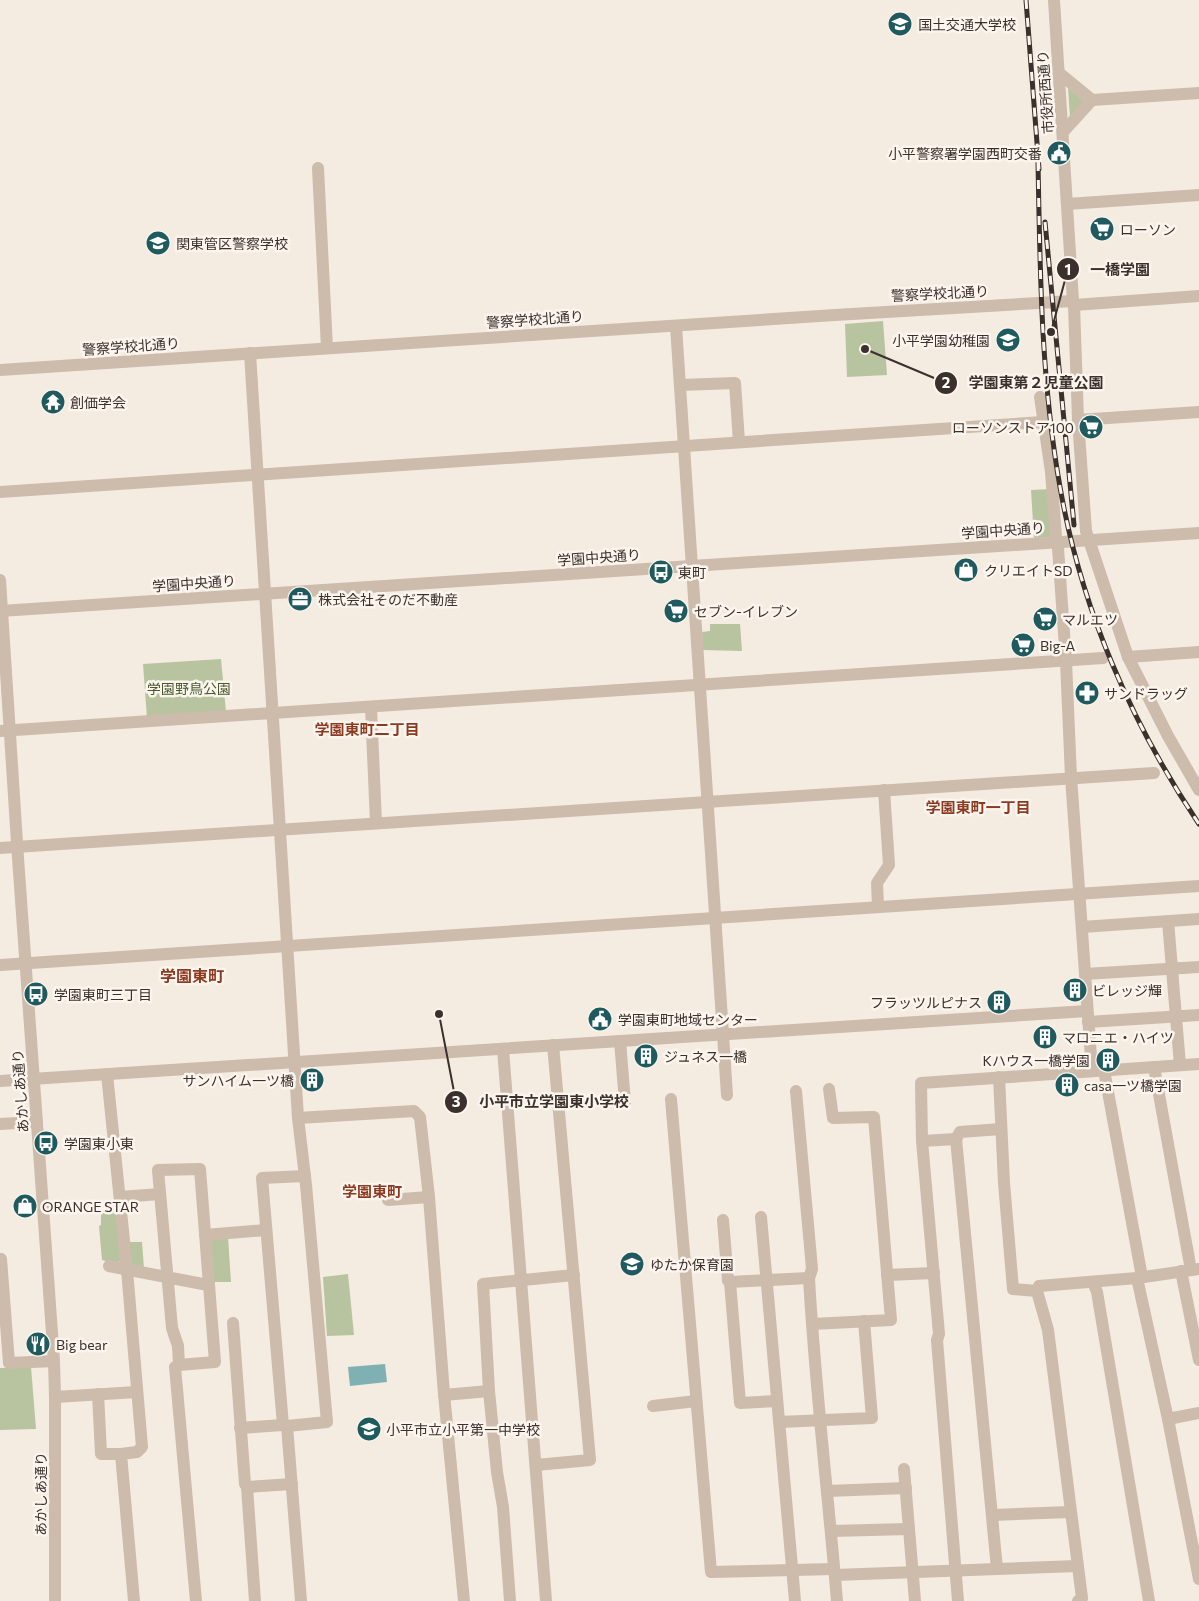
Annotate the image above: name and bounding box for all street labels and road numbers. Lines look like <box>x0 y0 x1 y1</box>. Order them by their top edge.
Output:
street label: 市役所西通り <box>1034 50 1056 134</box>
street label: 警察学校北通り <box>891 282 989 304</box>
street label: 警察学校北通り <box>486 307 584 331</box>
street label: 警察学校北通り <box>82 334 180 358</box>
street label: 学園中央通り <box>961 519 1045 541</box>
street label: 学園中央通り <box>557 546 641 568</box>
street label: 学園中央通り <box>152 572 236 594</box>
street label: あかしあ通り <box>9 1049 31 1133</box>
street label: あかしあ通り <box>32 1452 49 1536</box>

